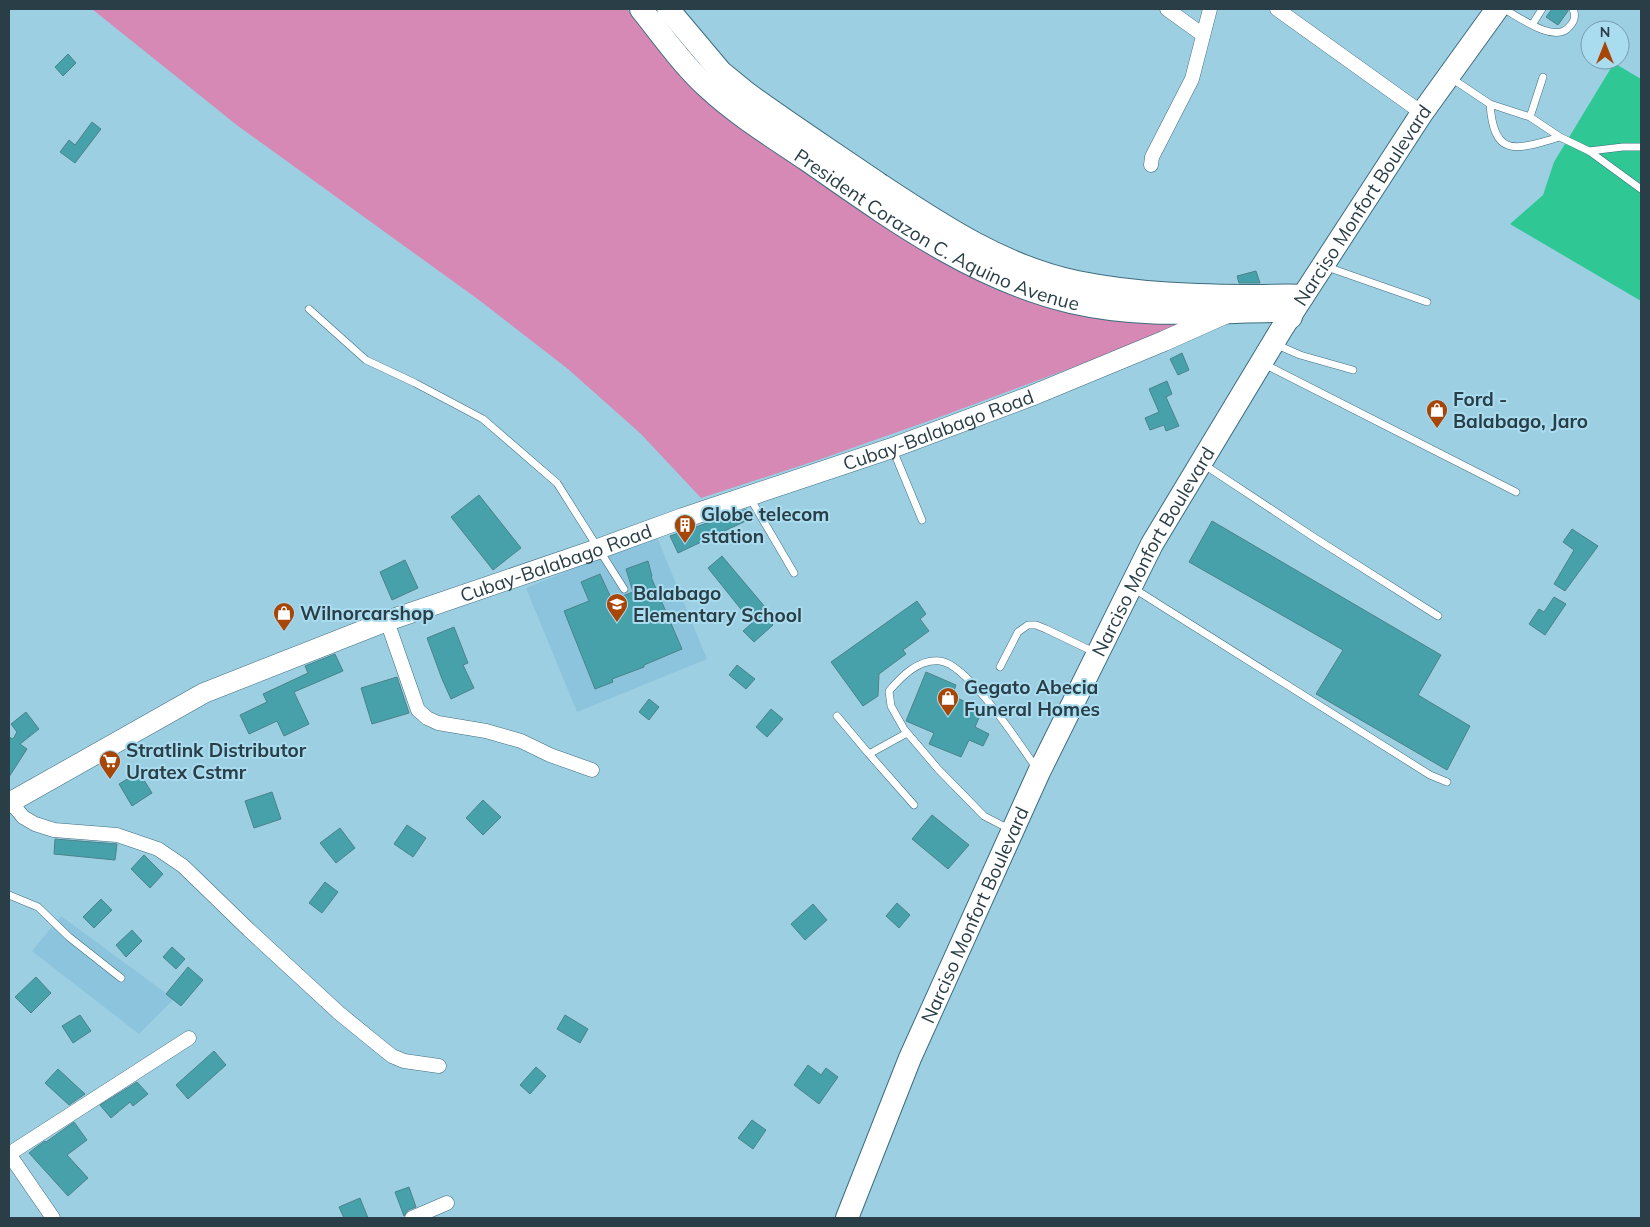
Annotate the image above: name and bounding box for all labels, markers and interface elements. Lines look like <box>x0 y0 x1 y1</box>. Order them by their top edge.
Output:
north arrow <box>1580 20 1630 70</box>
text: N <box>1600 23 1610 41</box>
street label: Narciso Monfort Boulevard <box>1288 100 1436 310</box>
street label: President Corazon C. Aquino Avenue <box>790 143 1082 316</box>
street label: Cubay-Balabago Road <box>840 384 1037 476</box>
place label: Ford - Balabago, Jaro <box>1453 387 1588 433</box>
shop icon: Ford - Balabago, Jaro <box>1425 398 1449 429</box>
street label: Narciso Monfort Boulevard <box>1086 442 1220 660</box>
place label: Globe telecom station <box>701 502 829 548</box>
building icon: Globe telecom station <box>673 513 697 544</box>
street label: Cubay-Balabago Road <box>457 518 655 607</box>
place label: Balabago Elementary School <box>633 581 802 627</box>
school or university icon: Balabago Elementary School <box>605 592 629 623</box>
shop icon: Wilnorcarshop <box>272 601 296 632</box>
place label: Wilnorcarshop <box>300 601 434 625</box>
place label: Gegato Abecia Funeral Homes <box>964 675 1100 721</box>
shop icon: Gegato Abecia Funeral Homes <box>936 686 960 717</box>
place label: Stratlink Distributor Uratex Cstmr <box>126 738 307 784</box>
supermarket icon: Stratlink Distributor Uratex Cstmr <box>98 749 122 780</box>
street label: Narciso Monfort Boulevard <box>915 803 1034 1027</box>

